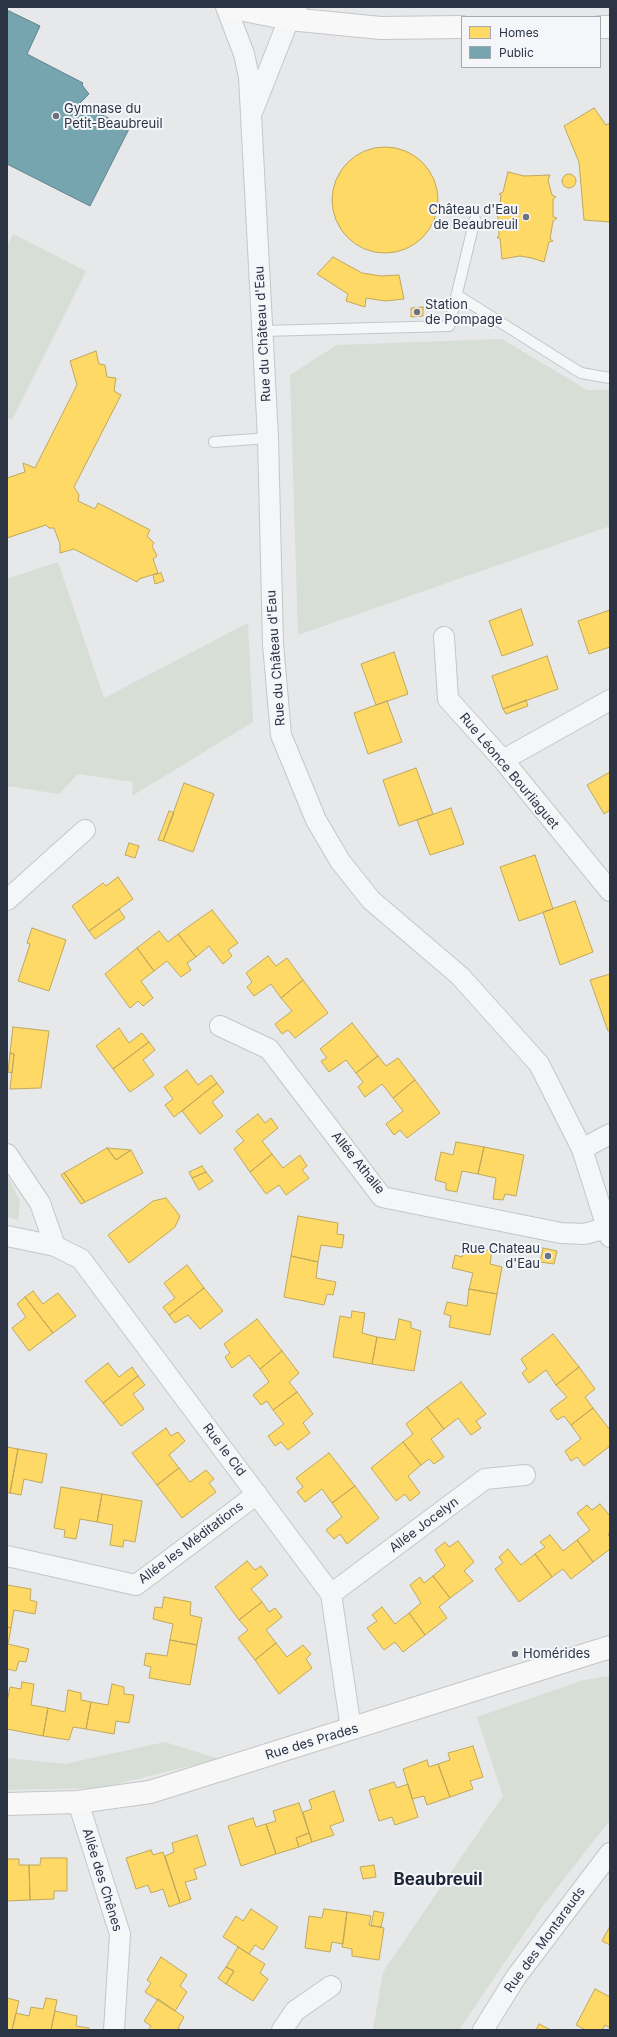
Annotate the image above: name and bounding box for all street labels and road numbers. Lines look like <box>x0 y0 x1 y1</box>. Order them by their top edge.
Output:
street label: Rue du Château d'Eau <box>252 266 274 402</box>
street label: Rue du Château d'Eau <box>263 590 289 726</box>
street label: Rue Léonce Bourliaguet <box>456 710 562 832</box>
street label: Allée Athalie <box>328 1129 388 1197</box>
street label: Rue le Cid <box>199 1420 249 1480</box>
street label: Allée Jocelyn <box>386 1494 462 1556</box>
street label: Allée les Méditations <box>136 1499 246 1587</box>
street label: Rue des Prades <box>264 1720 360 1764</box>
street label: Allée des Chênes <box>79 1827 125 1933</box>
street label: Rue des Montarauds <box>501 1884 589 1996</box>

